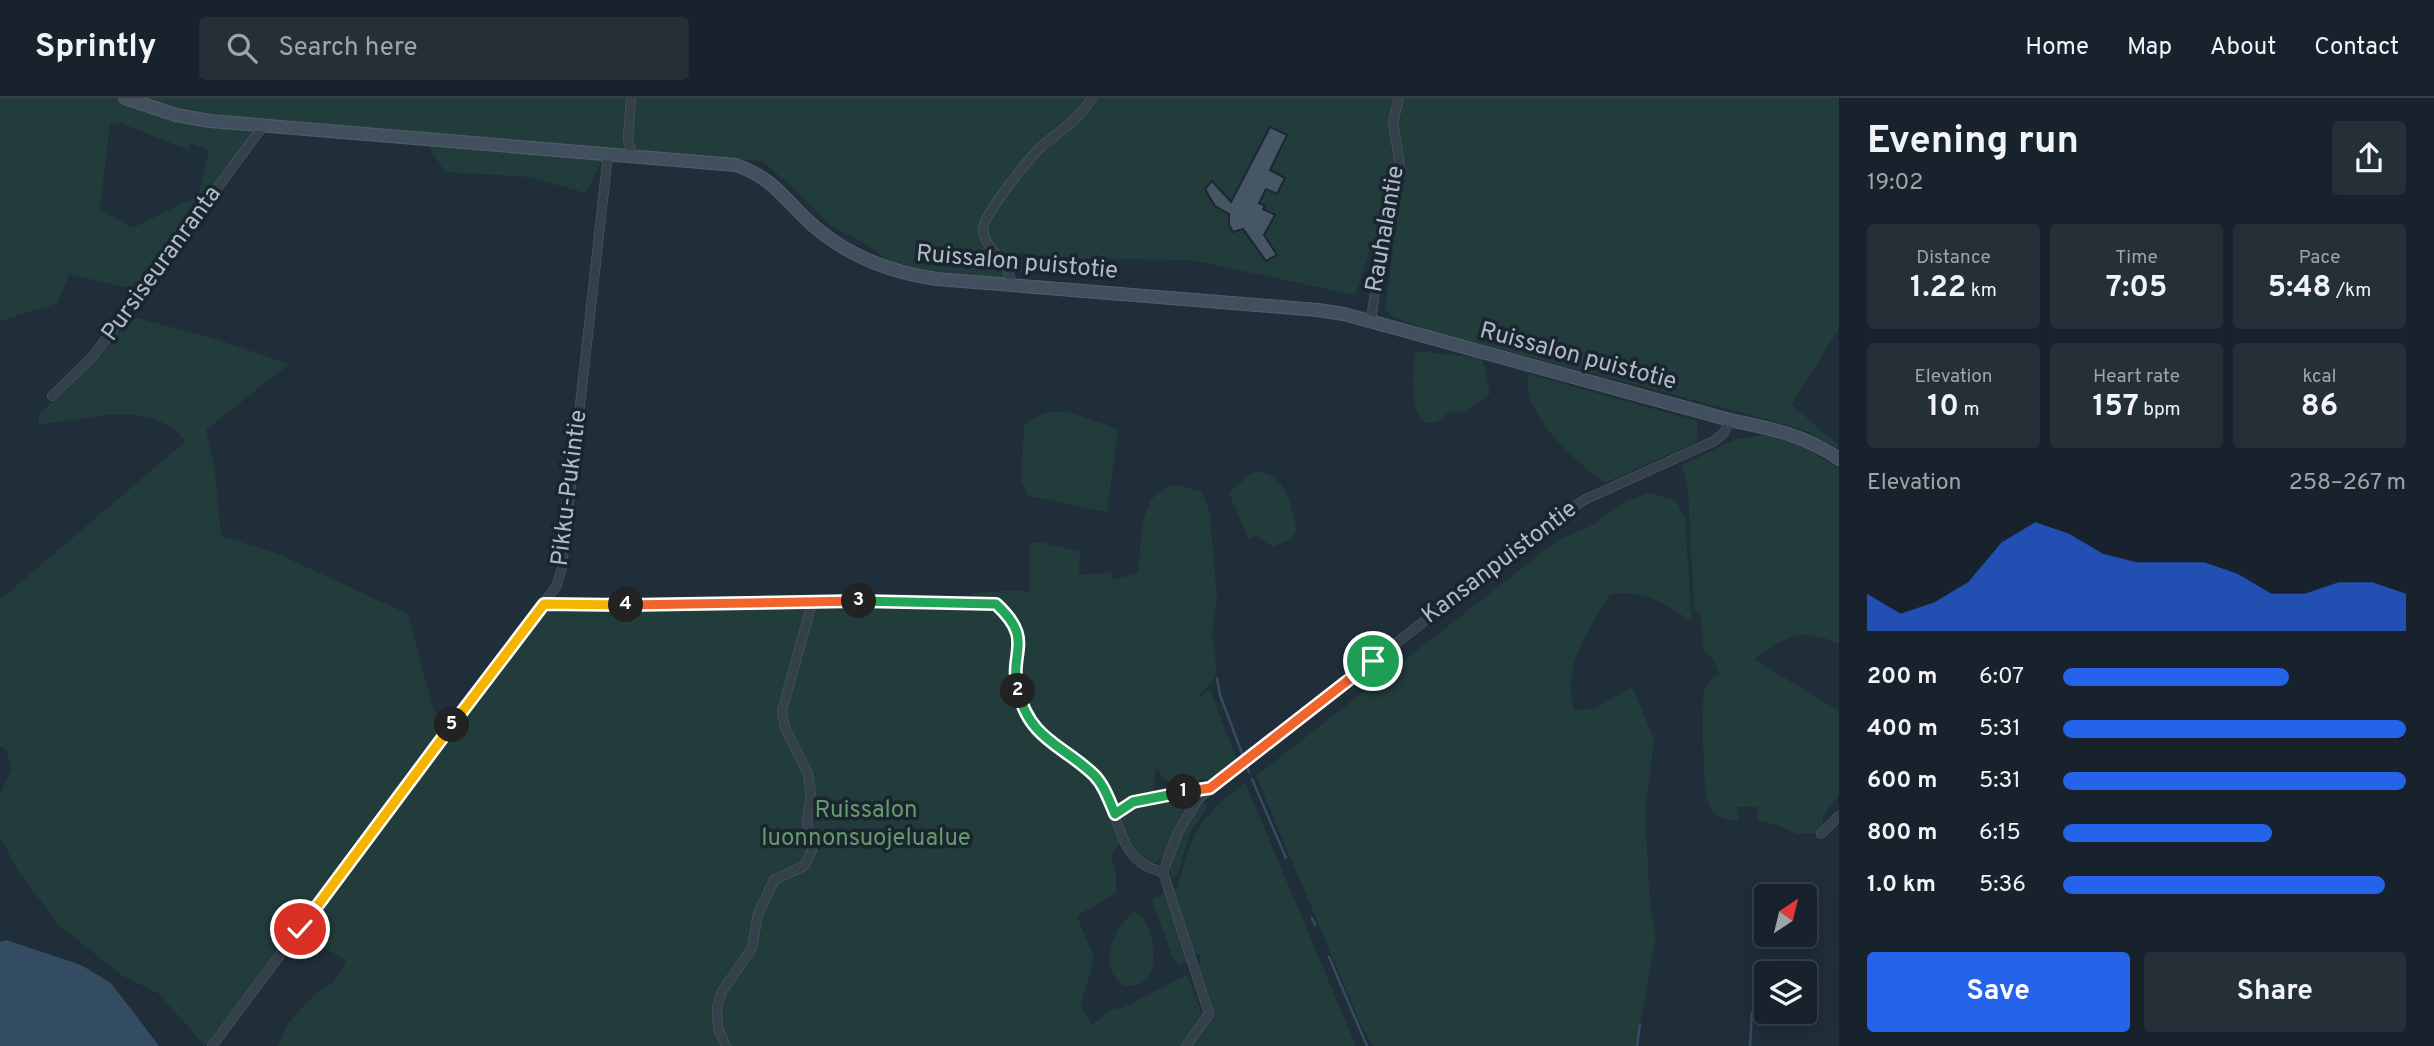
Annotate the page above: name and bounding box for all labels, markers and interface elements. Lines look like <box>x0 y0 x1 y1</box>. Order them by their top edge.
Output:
search box <box>199 17 689 80</box>
text: Sprintly <box>35 27 157 69</box>
icon: search <box>223 29 261 67</box>
text: Search here <box>279 32 418 65</box>
text: Home <box>2025 33 2089 63</box>
text: Map <box>2127 33 2172 63</box>
text: About <box>2210 33 2276 63</box>
text: Contact <box>2314 33 2399 63</box>
text: Evening run <box>1867 118 2079 167</box>
button: share <box>2332 121 2406 195</box>
street label: Rauhalantie <box>1360 163 1412 295</box>
text: 19:02 <box>1867 169 1923 198</box>
street label: Pursiseuranranta <box>96 181 228 347</box>
street label: Ruissalon puistotie <box>915 239 1119 287</box>
text: Distance <box>1916 246 1991 270</box>
text: Time <box>2115 246 2158 270</box>
text: Pace <box>2299 246 2340 270</box>
text: 1.22 <box>1910 270 1966 307</box>
text: 7:05 <box>2106 270 2167 307</box>
text: 5:48 <box>2268 270 2331 307</box>
text: km <box>1966 279 1997 303</box>
text: /km <box>2331 279 2371 303</box>
street label: Ruissalon puistotie <box>1476 316 1680 398</box>
text: Elevation <box>1914 365 1993 389</box>
text: Heart rate <box>2093 365 2180 389</box>
text: kcal <box>2303 365 2336 389</box>
text: 10 <box>1927 389 1959 426</box>
text: 157 <box>2092 389 2139 426</box>
text: 86 <box>2301 389 2338 426</box>
text: m <box>1959 398 1980 422</box>
text: bpm <box>2139 398 2181 422</box>
street label: Pikku-Pukintie <box>546 408 594 568</box>
text: Elevation <box>1867 469 1962 498</box>
text: 258–267 m <box>2289 469 2406 498</box>
street label: Kansanpuistontie <box>1416 495 1584 631</box>
pin: 3 <box>842 584 876 618</box>
pin: 4 <box>608 588 644 622</box>
text: 3 <box>853 588 864 612</box>
text: 4 <box>619 592 632 616</box>
pin <box>1343 631 1403 691</box>
icon: arrive <box>1354 642 1392 680</box>
text: 200 m <box>1867 663 1937 692</box>
text: 6:07 <box>1979 663 2024 692</box>
pin: 2 <box>1000 674 1036 708</box>
text: 2 <box>1012 678 1023 702</box>
pin: 5 <box>434 708 470 742</box>
text: 5 <box>446 712 457 736</box>
text: 400 m <box>1867 715 1938 744</box>
text: 5:31 <box>1979 715 2021 744</box>
text: 600 m <box>1867 767 1937 796</box>
text: 5:31 <box>1979 767 2021 796</box>
pin: 1 <box>1166 774 1202 810</box>
text: 1 <box>1180 779 1187 803</box>
park label: Ruissalon luonnonsuojelualue <box>761 796 971 854</box>
text: 800 m <box>1867 819 1937 848</box>
text: 6:15 <box>1979 819 2021 848</box>
text: 1.0 km <box>1867 871 1936 900</box>
text: 5:36 <box>1979 871 2026 900</box>
north arrow <box>1754 884 1816 947</box>
map controls <box>1754 884 1817 1024</box>
pin <box>270 899 330 959</box>
icon: check <box>281 910 319 948</box>
button: Save <box>1867 952 2130 1032</box>
button: Share <box>2144 952 2406 1032</box>
button: layers <box>1754 961 1817 1024</box>

